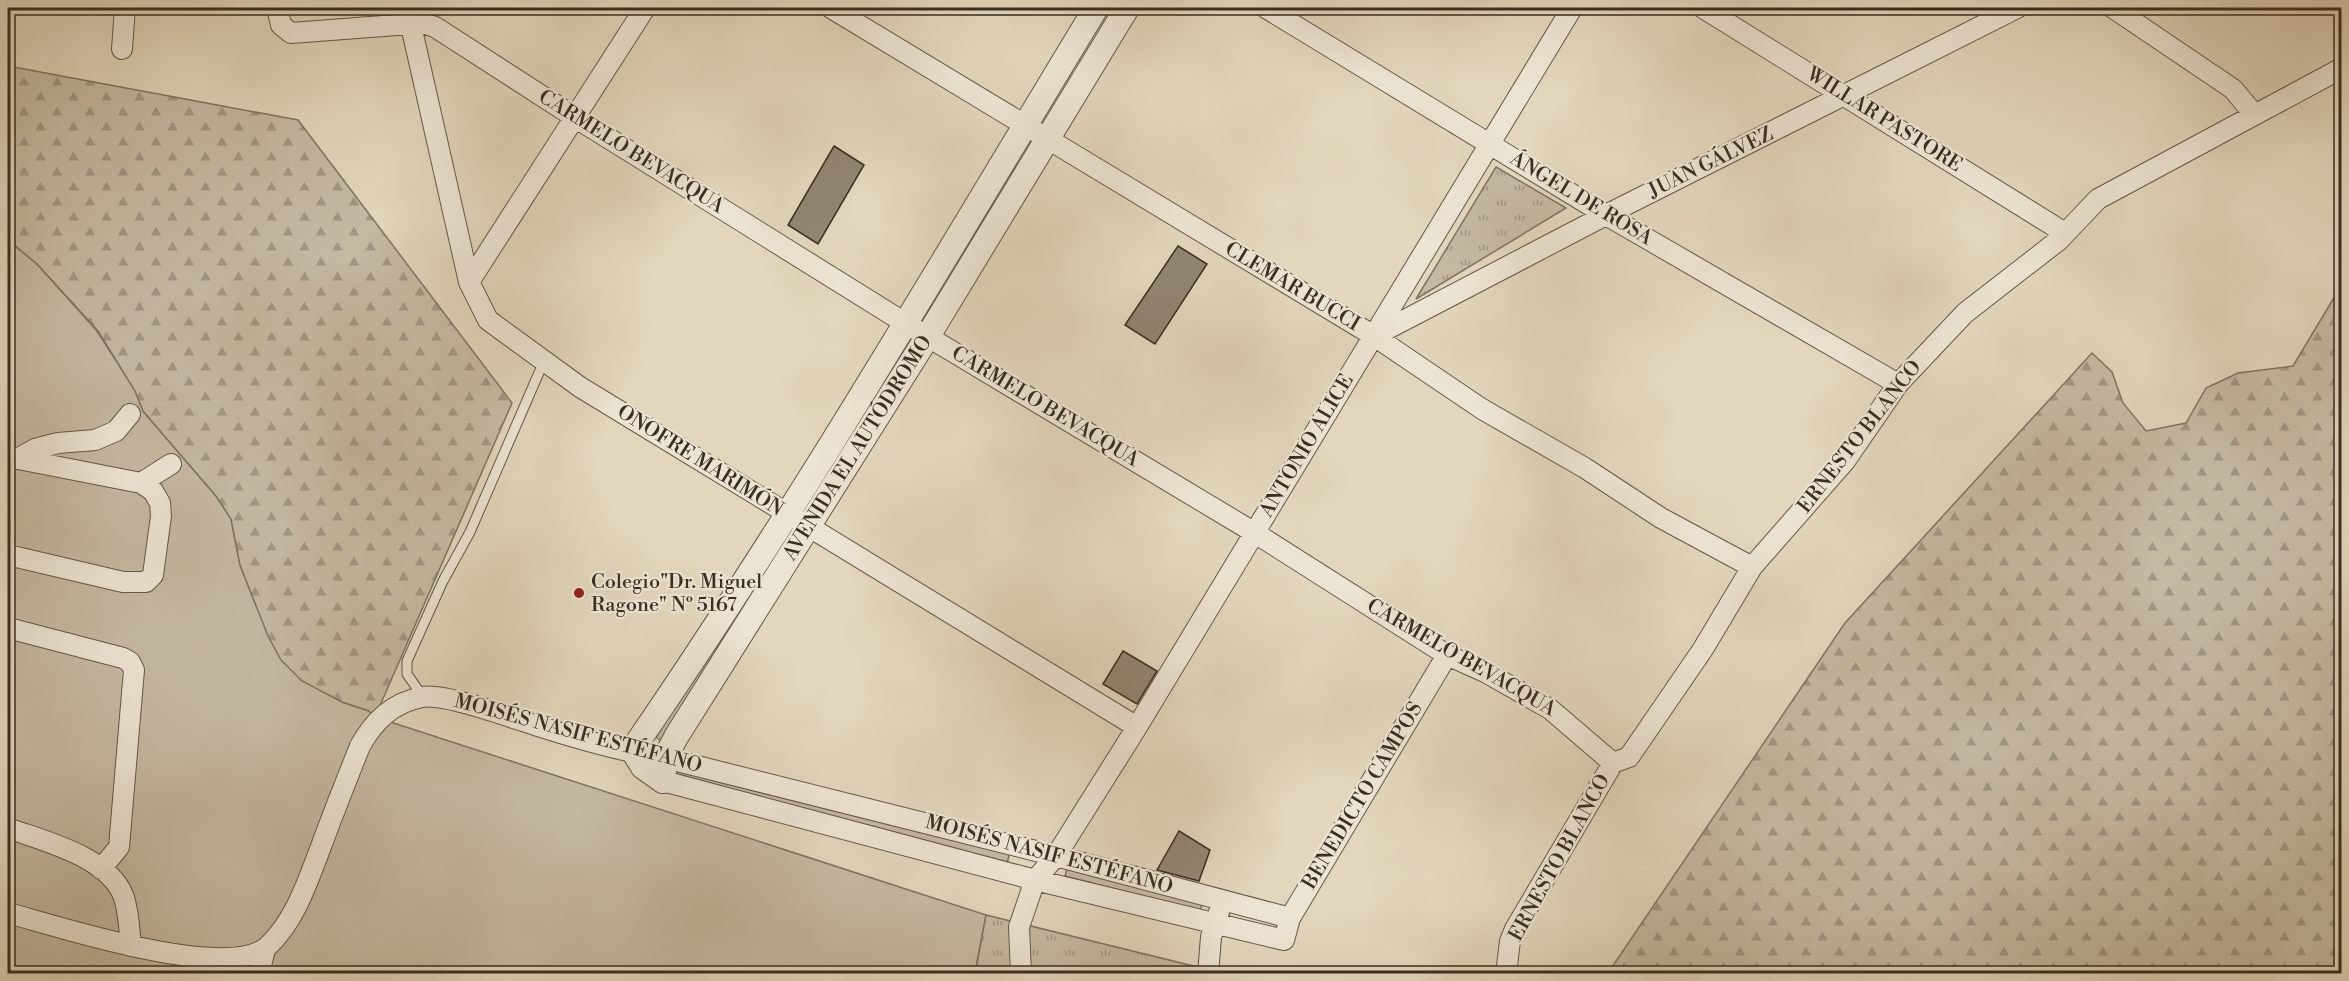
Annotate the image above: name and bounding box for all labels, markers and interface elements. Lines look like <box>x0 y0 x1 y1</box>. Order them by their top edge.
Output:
street label: WILLAR PASTORE <box>1801 62 1966 178</box>
street label: CARMELO BEVACQUA <box>534 85 730 220</box>
street label: JUAN GÁLVEZ <box>1643 121 1778 204</box>
street label: ÁNGEL DE ROSA <box>1504 145 1658 252</box>
street label: CLEMAR BUCCI <box>1220 237 1364 337</box>
street label: AVENIDA EL AUTÓDROMO <box>777 331 938 566</box>
street label: CARMELO BEVACQUA <box>947 341 1144 474</box>
street label: ERNESTO BLANCO <box>1793 356 1927 518</box>
street label: ANTONIO ALICE <box>1254 370 1360 523</box>
street label: ONOFRE MARIMÓN <box>612 399 788 522</box>
place label: Colegio"Dr. Miguel Ragone" Nº 5167 <box>591 570 762 618</box>
marker: Colegio"Dr. Miguel Ragone" Nº 5167 <box>572 586 586 600</box>
street label: CARMELO BEVACQUA <box>1362 594 1561 723</box>
street label: MOISÉS NASIF ESTÉFANO <box>451 688 705 779</box>
street label: BENEDICTO CAMPOS <box>1297 698 1429 895</box>
street label: ERNESTO BLANCO <box>1504 770 1616 946</box>
street label: MOISÉS NASIF ESTÉFANO <box>922 809 1176 900</box>

